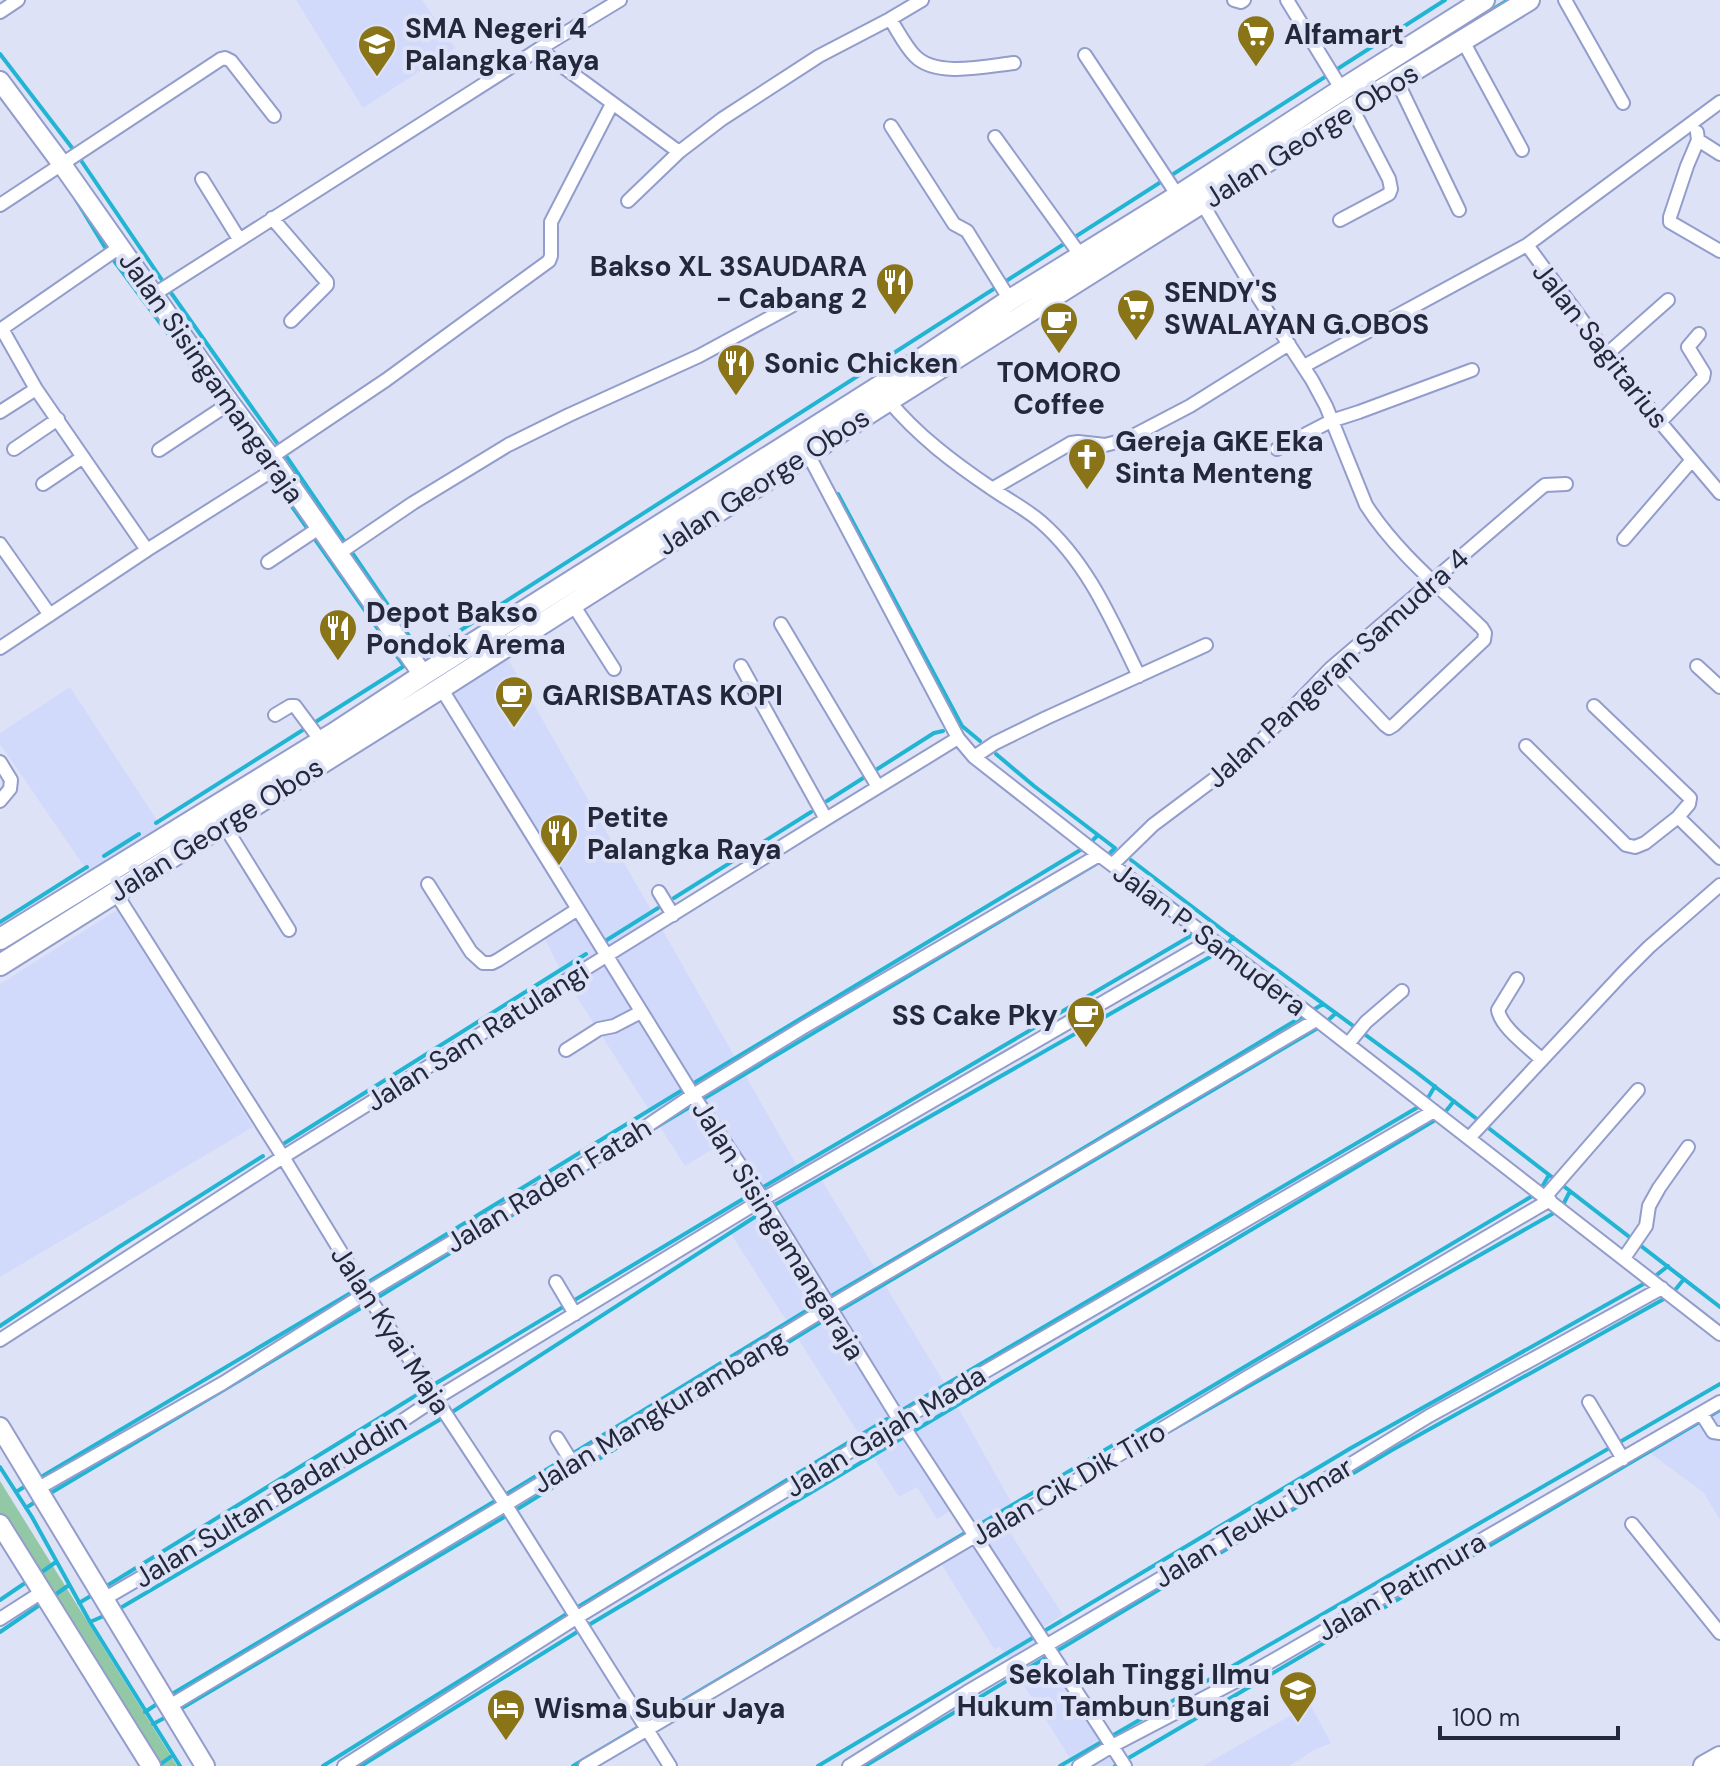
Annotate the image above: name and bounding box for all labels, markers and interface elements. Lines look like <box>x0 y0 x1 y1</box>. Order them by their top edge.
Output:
place label: SMA Negeri 4 Palangka Raya <box>405 10 599 79</box>
supermarket icon: Alfamart <box>1235 13 1277 68</box>
place label: Alfamart <box>1284 16 1404 53</box>
school or university icon: SMA Negeri 4 Palangka Raya <box>356 23 398 78</box>
street label: Jalan George Obos <box>1197 54 1426 216</box>
street label: Jalan Sisingamangaraja <box>110 244 313 511</box>
place label: Bakso XL 3SAUDARA - Cabang 2 <box>590 248 867 317</box>
street label: Jalan Sagitarius <box>1524 255 1677 436</box>
restaurant icon: Bakso XL 3SAUDARA - Cabang 2 <box>874 261 916 316</box>
place label: SENDY'S SWALAYAN G.OBOS <box>1164 274 1429 343</box>
supermarket icon: SENDY'S SWALAYAN G.OBOS <box>1115 287 1157 342</box>
cafe icon: TOMORO Coffee <box>1038 300 1080 355</box>
restaurant icon: Sonic Chicken <box>715 342 757 397</box>
place label: Sonic Chicken <box>764 345 958 382</box>
place label: TOMORO Coffee <box>997 354 1121 423</box>
street label: Jalan George Obos <box>650 399 877 564</box>
place label: Gereja GKE Eka Sinta Menteng <box>1115 423 1324 492</box>
church icon: Gereja GKE Eka Sinta Menteng <box>1066 436 1108 491</box>
street label: Jalan Pangeran Samudra 4 <box>1198 540 1477 796</box>
place label: Depot Bakso Pondok Arema <box>366 594 566 663</box>
restaurant icon: Depot Bakso Pondok Arema <box>317 607 359 662</box>
cafe icon: GARISBATAS KOPI <box>493 674 535 729</box>
place label: GARISBATAS KOPI <box>542 677 783 714</box>
street label: Jalan George Obos <box>102 748 331 910</box>
place label: Petite Palangka Raya <box>587 799 781 868</box>
restaurant icon: Petite Palangka Raya <box>538 812 580 867</box>
street label: Jalan P. Samudera <box>1106 854 1314 1024</box>
street label: Jalan Sam Ratulangi <box>359 953 596 1120</box>
cafe icon: SS Cake Pky <box>1065 994 1107 1049</box>
place label: SS Cake Pky <box>892 997 1058 1034</box>
street label: Jalan Sisingamangaraja <box>683 1093 874 1367</box>
street label: Jalan Raden Fatah <box>438 1109 658 1262</box>
street label: Jalan Kyai Maja <box>322 1239 459 1422</box>
street label: Jalan Mangkurambang <box>525 1321 793 1502</box>
street label: Jalan Gajah Mada <box>778 1357 992 1506</box>
street label: Jalan Sultan Badaruddin <box>127 1404 413 1597</box>
street label: Jalan Cik Dik Tiro <box>964 1413 1172 1554</box>
street label: Jalan Teuku Umar <box>1147 1448 1360 1596</box>
street label: Jalan Patimura <box>1310 1523 1492 1650</box>
place label: Sekolah Tinggi Ilmu Hukum Tambun Bungai <box>957 1656 1270 1725</box>
school or university icon: Sekolah Tinggi Ilmu Hukum Tambun Bungai <box>1277 1669 1319 1724</box>
hotel icon: Wisma Subur Jaya <box>485 1687 527 1742</box>
place label: Wisma Subur Jaya <box>534 1690 785 1727</box>
scale bar <box>1440 1690 1618 1740</box>
text: 100 m <box>1452 1702 1520 1733</box>

